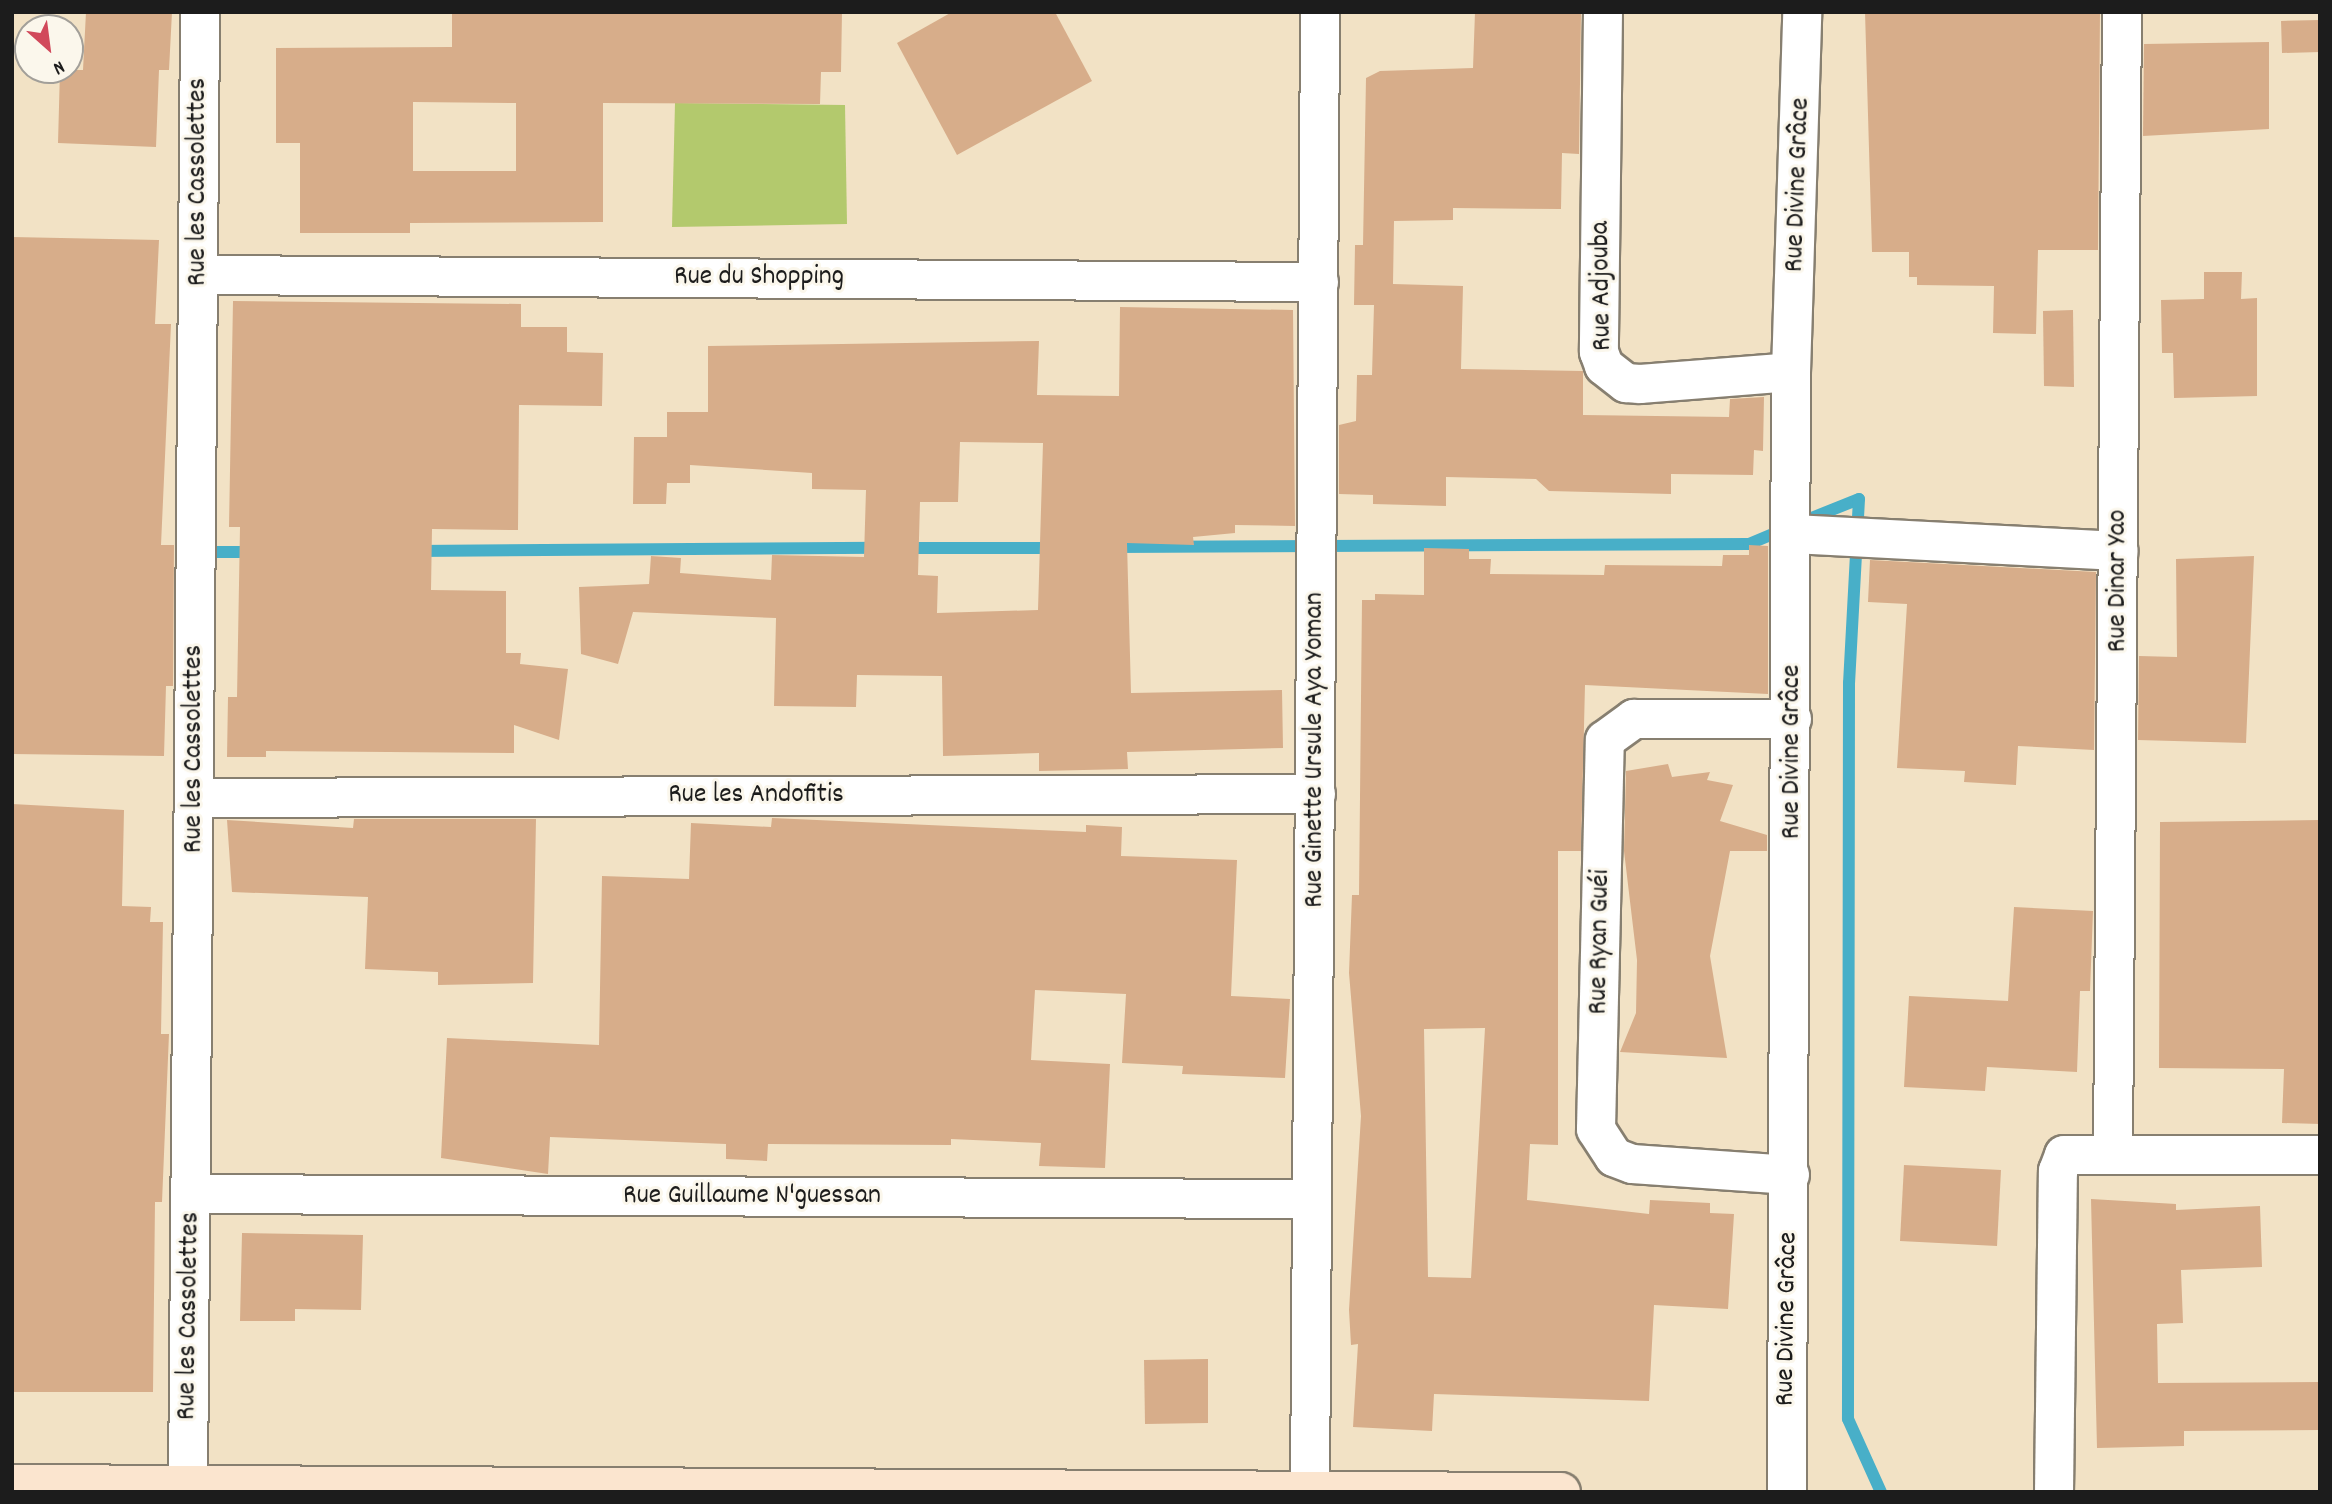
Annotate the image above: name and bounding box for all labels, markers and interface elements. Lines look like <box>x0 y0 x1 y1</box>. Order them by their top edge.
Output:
north arrow <box>14 14 84 84</box>
text: N <box>48 52 69 80</box>
street label: Rue les Cassolettes <box>182 78 216 286</box>
street label: Rue Divine Grâce <box>1779 97 1819 273</box>
street label: Rue Adjouba <box>1585 221 1621 351</box>
street label: Rue du Shopping <box>674 261 844 295</box>
street label: Rue Dinar Yao <box>2102 510 2136 652</box>
street label: Rue Ginette Ursule Aya Yoman <box>1299 592 1333 908</box>
street label: Rue les Cassolettes <box>178 645 212 853</box>
street label: Rue Divine Grâce <box>1776 665 1810 839</box>
street label: Rue les Andofitis <box>668 779 844 813</box>
street label: Rue Ryan Guéi <box>1583 869 1619 1015</box>
street label: Rue Guillaume N'guessan <box>623 1180 881 1214</box>
street label: Rue les Cassolettes <box>171 1212 209 1420</box>
street label: Rue Divine Grâce <box>1770 1231 1806 1407</box>

